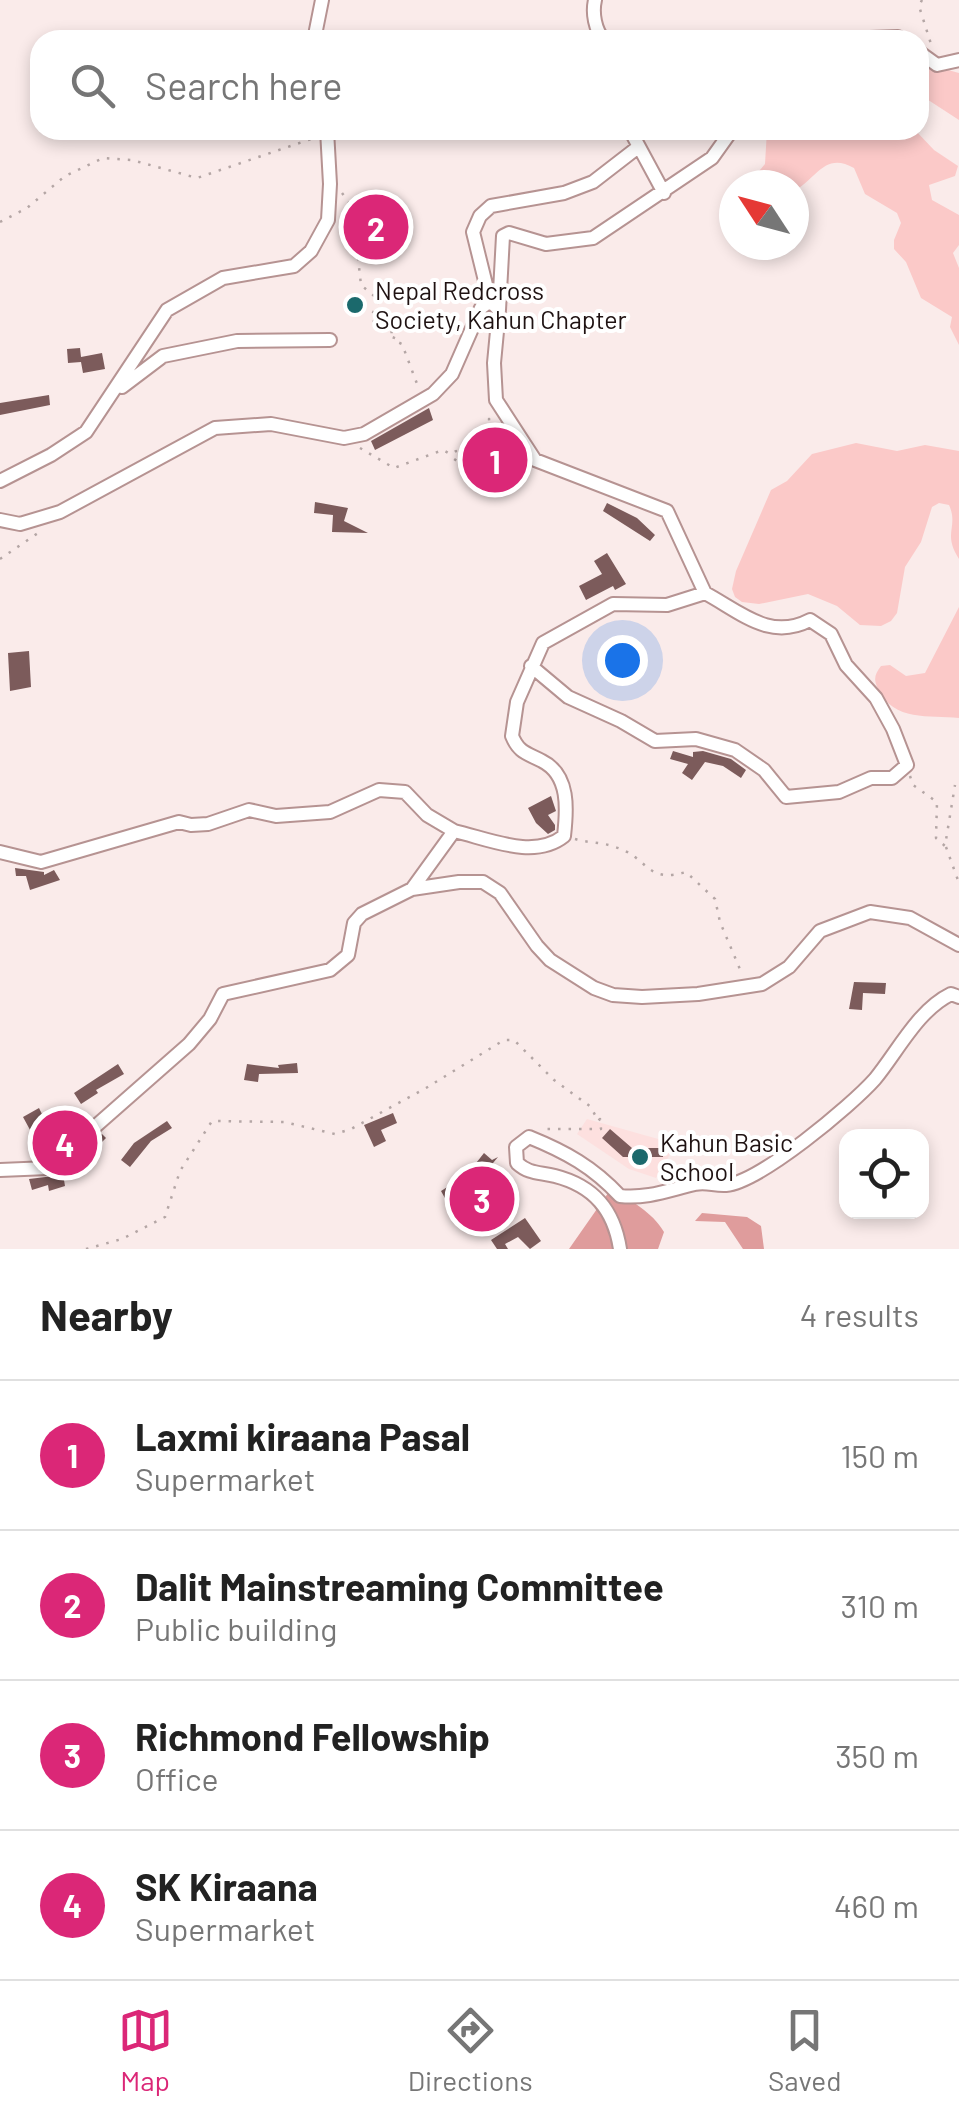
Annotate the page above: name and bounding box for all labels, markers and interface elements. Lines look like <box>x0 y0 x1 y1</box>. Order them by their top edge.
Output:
search box <box>30 30 929 140</box>
icon: search <box>65 58 120 113</box>
text: Search here <box>145 62 343 108</box>
north arrow <box>719 170 809 260</box>
pin: 2 <box>344 190 408 264</box>
place label: Nepal Redcross Society, Kahun Chapter <box>375 275 627 334</box>
marker: Nepal Redcross Society, Kahun Chapter <box>344 294 366 316</box>
pin: 1 <box>462 422 528 498</box>
your location <box>597 635 648 686</box>
pin: 4 <box>32 1106 98 1180</box>
place label: Kahun Basic School <box>660 1127 793 1186</box>
map controls <box>839 1129 929 1219</box>
button: locate <box>839 1129 929 1219</box>
marker: Kahun Basic School <box>629 1146 651 1168</box>
pin: 3 <box>450 1162 514 1236</box>
text: Nearby <box>40 1289 173 1339</box>
text: 4 results <box>800 1295 919 1333</box>
text: Laxmi kiraana Pasal <box>135 1413 470 1459</box>
text: 1 <box>67 1436 78 1474</box>
text: 150 m <box>840 1436 919 1474</box>
text: Supermarket <box>135 1459 315 1497</box>
text: Dalit Mainstreaming Committee <box>135 1563 664 1609</box>
text: 2 <box>64 1586 81 1624</box>
text: 310 m <box>841 1586 919 1624</box>
text: Public building <box>135 1609 337 1647</box>
text: Richmond Fellowship <box>135 1713 490 1759</box>
text: 3 <box>64 1736 81 1774</box>
text: 350 m <box>835 1736 919 1774</box>
text: Office <box>135 1759 219 1797</box>
text: SK Kiraana <box>135 1863 318 1909</box>
text: 4 <box>63 1886 82 1924</box>
text: 460 m <box>834 1886 919 1924</box>
text: Supermarket <box>135 1909 315 1947</box>
tab: Map <box>118 2003 173 2097</box>
tab: Directions <box>408 2003 533 2097</box>
tab: Saved <box>768 2003 841 2097</box>

